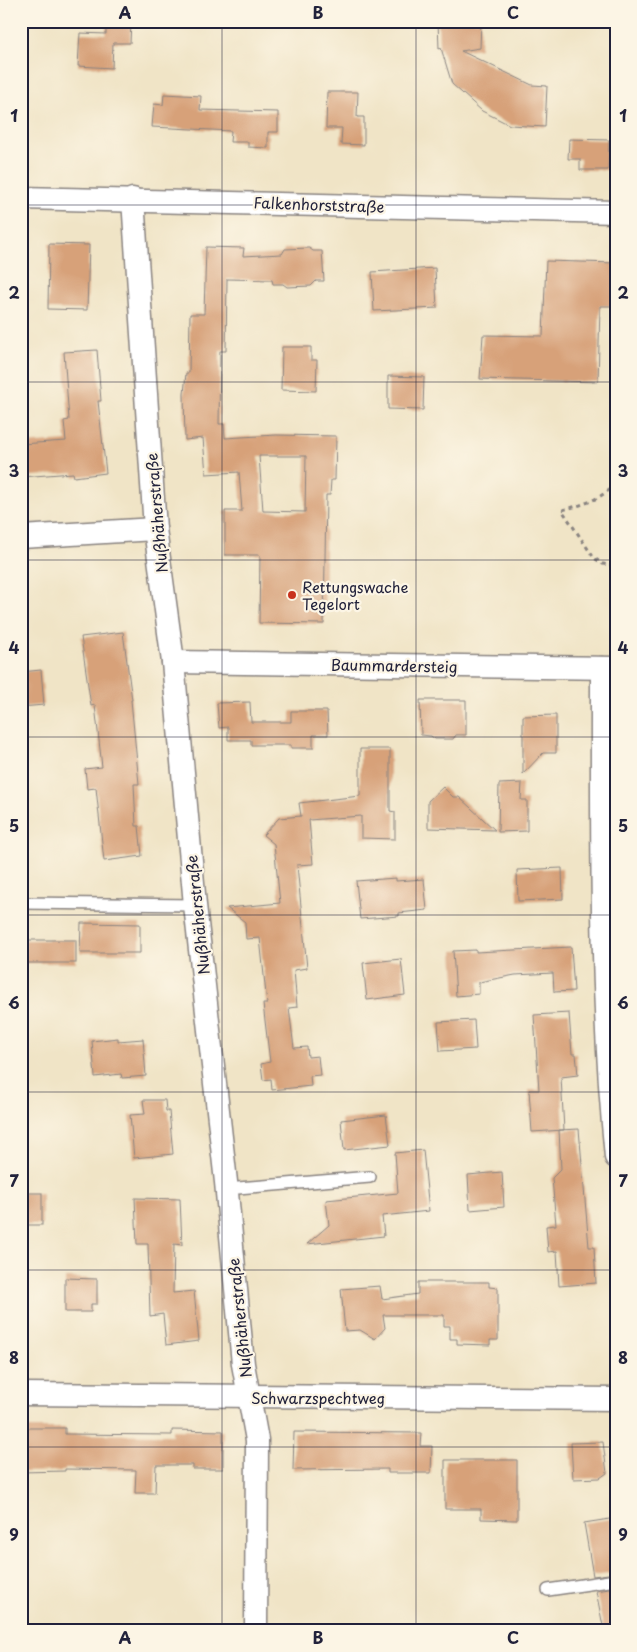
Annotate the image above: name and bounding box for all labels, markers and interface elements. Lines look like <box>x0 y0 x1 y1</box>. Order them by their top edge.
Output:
text: A <box>119 0 132 24</box>
text: B <box>313 0 324 24</box>
text: C <box>507 0 519 24</box>
text: 1 <box>10 103 18 127</box>
text: 1 <box>619 103 627 127</box>
street label: Falkenhorststraße <box>253 190 385 218</box>
text: 2 <box>8 280 20 304</box>
text: 2 <box>617 280 629 304</box>
street label: Nußhäherstraße <box>139 452 173 574</box>
text: 3 <box>9 458 19 482</box>
text: 3 <box>618 458 628 482</box>
place label: Rettungswache Tegelort <box>302 575 408 615</box>
marker: Rettungswache Tegelort <box>286 589 298 601</box>
text: 4 <box>9 635 20 659</box>
text: 4 <box>618 635 629 659</box>
street label: Baummardersteig <box>330 652 458 678</box>
text: 5 <box>9 813 19 837</box>
text: 5 <box>618 813 628 837</box>
street label: Nußhäherstraße <box>179 854 215 976</box>
text: 6 <box>8 990 20 1014</box>
text: 6 <box>617 990 629 1014</box>
text: 7 <box>9 1168 19 1192</box>
text: 7 <box>618 1168 628 1192</box>
street label: Nußhäherstraße <box>221 1257 257 1379</box>
text: 8 <box>9 1345 19 1369</box>
text: 8 <box>618 1345 628 1369</box>
street label: Schwarzspechtweg <box>251 1386 385 1409</box>
text: 9 <box>9 1522 19 1546</box>
text: 9 <box>618 1522 628 1546</box>
text: A <box>119 1625 132 1649</box>
text: B <box>313 1625 324 1649</box>
text: C <box>507 1625 519 1649</box>

